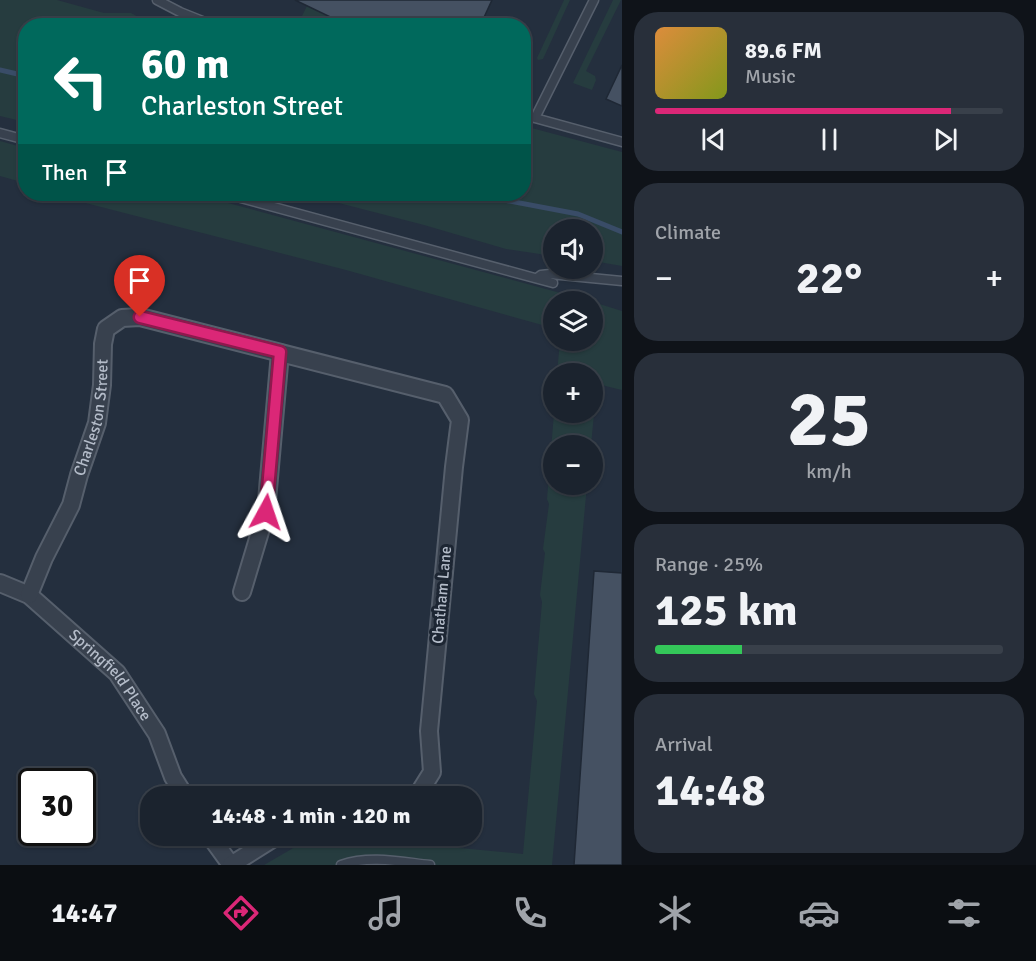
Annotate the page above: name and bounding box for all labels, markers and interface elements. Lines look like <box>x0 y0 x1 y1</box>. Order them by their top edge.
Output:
text: 89.6 FM <box>745 37 822 64</box>
text: 60 m <box>141 39 230 90</box>
icon: left <box>42 42 120 120</box>
text: Music <box>745 64 796 89</box>
text: Charleston Street <box>141 90 343 123</box>
icon: previous <box>697 123 730 156</box>
icon: pause <box>813 123 846 156</box>
icon: next <box>929 123 962 156</box>
icon: arrive <box>100 156 133 189</box>
text: Then <box>42 159 88 186</box>
map controls <box>543 219 603 495</box>
button: sound <box>543 219 603 279</box>
text: Climate <box>655 220 721 245</box>
text: 22° <box>796 251 862 306</box>
pin <box>114 255 165 317</box>
text: − <box>655 258 673 299</box>
text: + <box>985 258 1003 299</box>
icon: arrive <box>123 264 156 297</box>
button: layers <box>543 291 603 351</box>
street label: Charleston Street <box>69 358 113 479</box>
button: + <box>543 363 603 423</box>
text: 25 <box>787 372 871 468</box>
button: − <box>543 435 603 495</box>
text: km/h <box>806 459 852 484</box>
position arrow <box>234 480 298 544</box>
street label: Chatham Lane <box>428 545 456 645</box>
text: Range · 25% <box>655 552 763 577</box>
text: 125 km <box>655 583 798 638</box>
street label: Springfield Place <box>65 625 156 725</box>
text: Arrival <box>655 732 713 757</box>
text: 14:48 <box>655 763 765 818</box>
speed limit sign: 30 <box>18 768 96 846</box>
text: 14:48 · 1 min · 120 m <box>211 802 411 829</box>
icon: directions <box>220 892 262 934</box>
icon: music <box>365 892 407 934</box>
icon: phone <box>509 892 551 934</box>
icon: climate <box>654 892 696 934</box>
icon: car <box>798 892 840 934</box>
icon: filters <box>943 892 985 934</box>
text: 14:47 <box>51 897 118 930</box>

